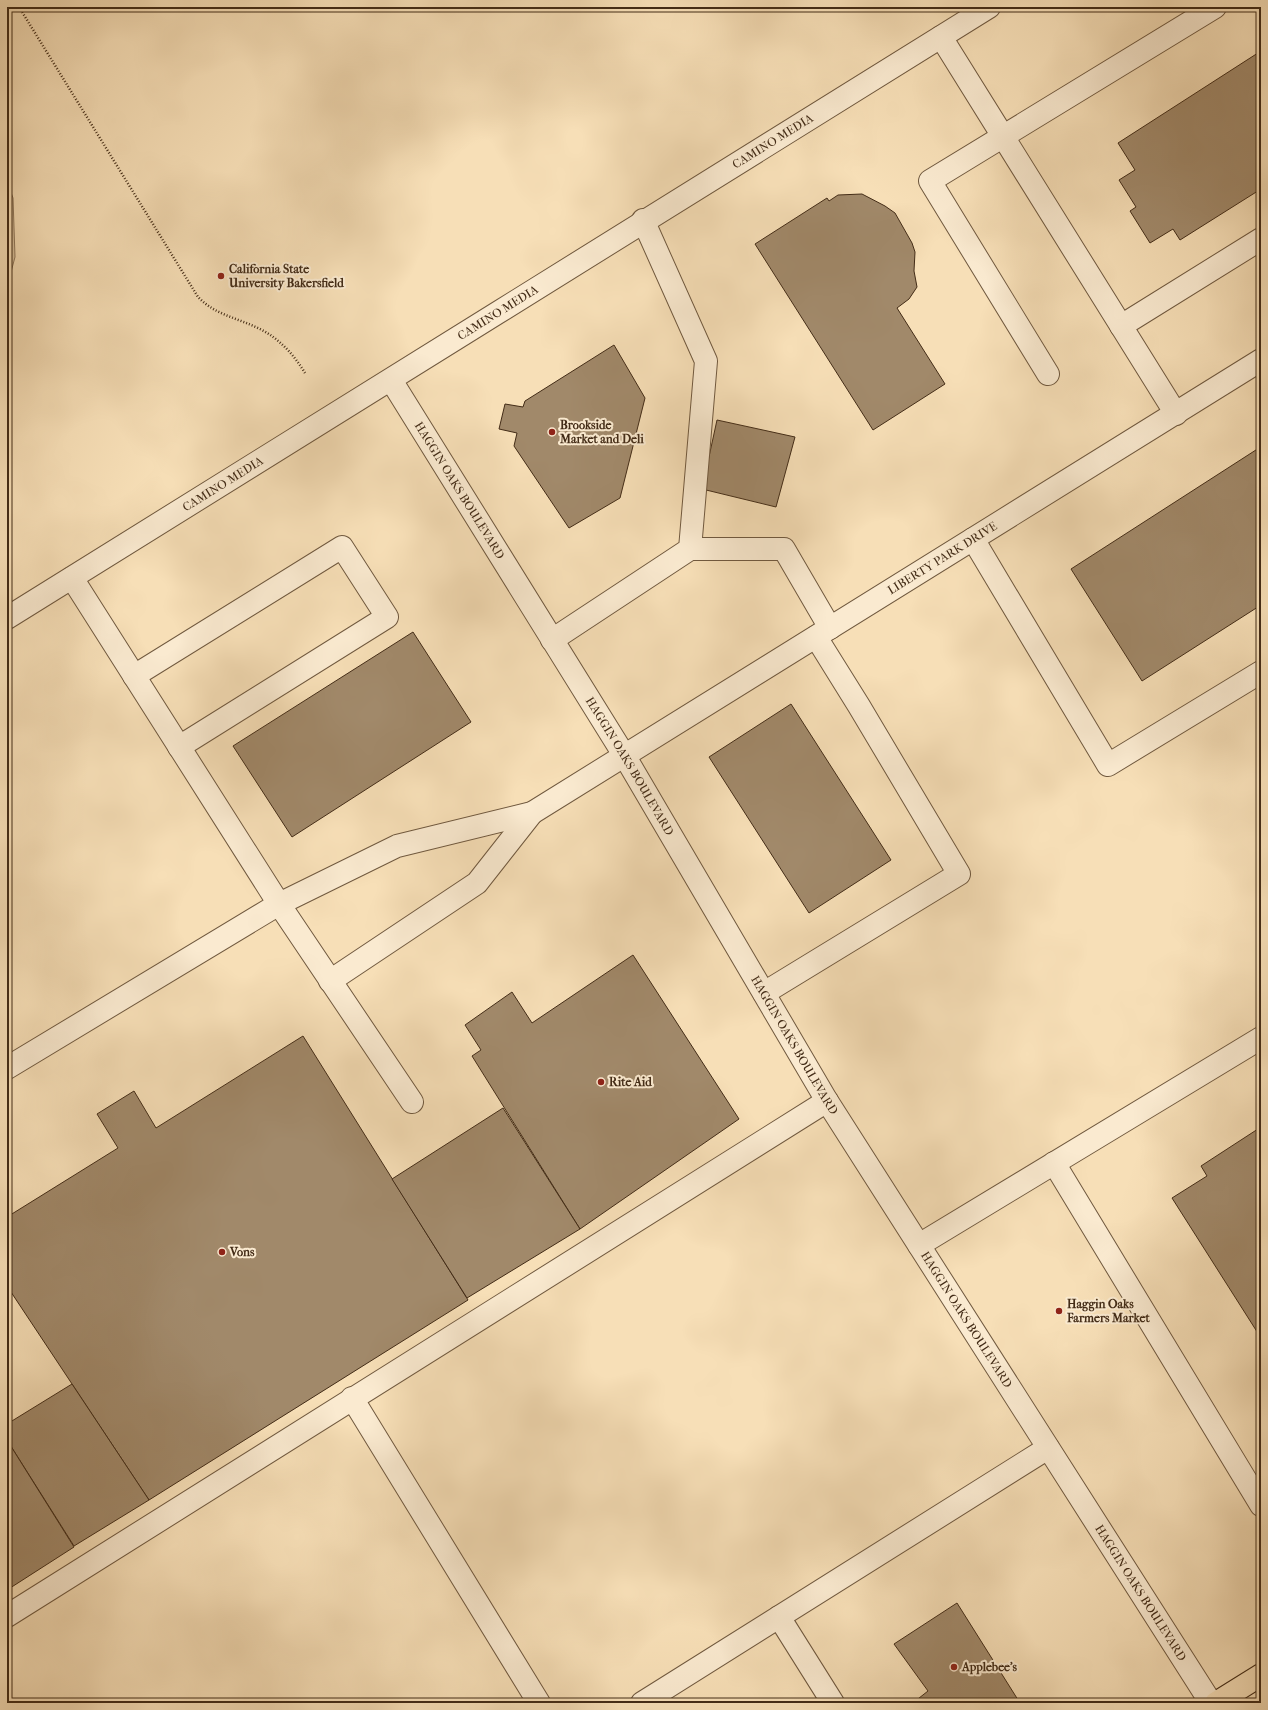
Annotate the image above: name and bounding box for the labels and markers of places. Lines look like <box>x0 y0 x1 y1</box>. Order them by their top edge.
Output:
place label: California State University Bakersfield <box>228 262 344 291</box>
marker: California State University Bakersfield <box>216 271 226 281</box>
place label: Brookside Market and Deli <box>559 418 644 446</box>
marker: Brookside Market and Deli <box>547 427 557 437</box>
place label: Rite Aid <box>609 1075 652 1089</box>
marker: Rite Aid <box>596 1077 606 1087</box>
place label: Vons <box>229 1245 255 1259</box>
marker: Vons <box>217 1247 227 1257</box>
place label: Haggin Oaks Farmers Market <box>1066 1297 1150 1325</box>
marker: Haggin Oaks Farmers Market <box>1054 1306 1064 1316</box>
place label: Applebee's <box>961 1660 1017 1675</box>
marker: Applebee's <box>949 1662 959 1672</box>

